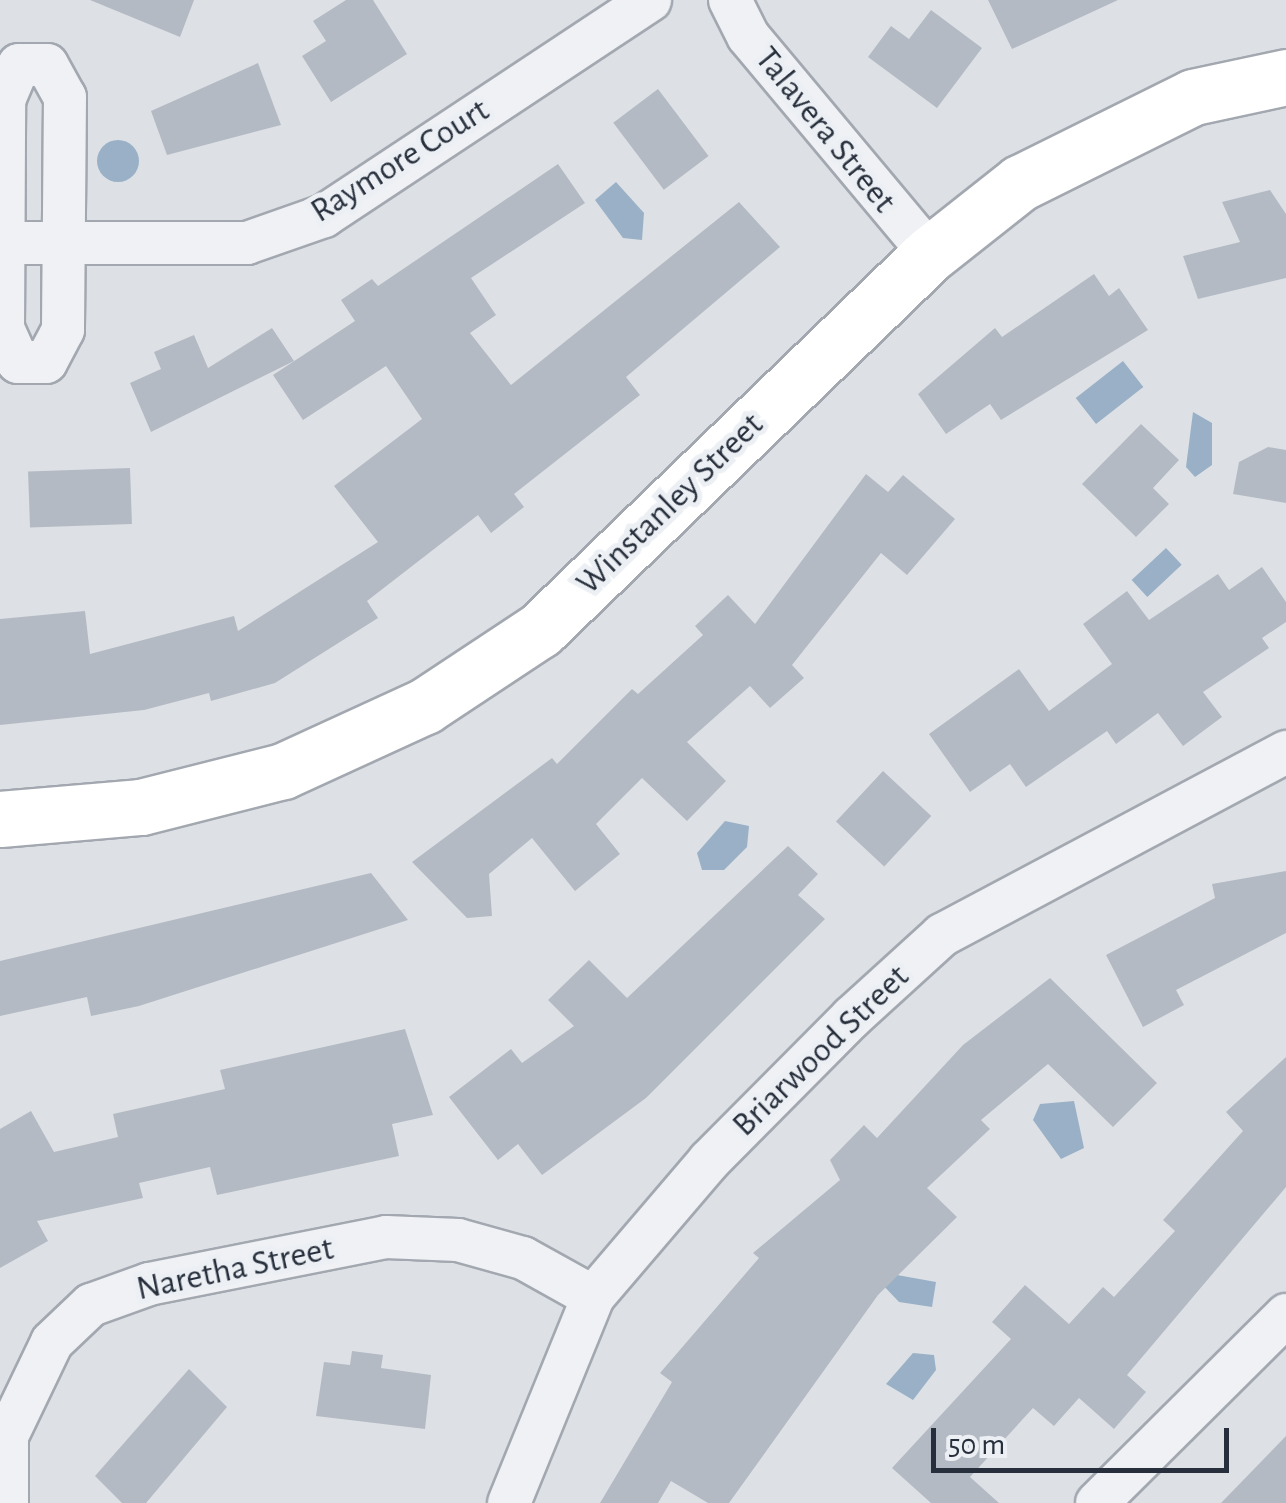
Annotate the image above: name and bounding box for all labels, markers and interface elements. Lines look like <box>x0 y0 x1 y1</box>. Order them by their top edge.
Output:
street label: Talavera Street <box>745 39 905 221</box>
street label: Raymore Court <box>303 90 497 232</box>
street label: Winstanley Street <box>568 404 772 604</box>
street label: Briarwood Street <box>724 956 918 1146</box>
street label: Naretha Street <box>133 1228 337 1310</box>
scale bar <box>936 1408 1234 1470</box>
text: 50 m <box>948 1430 1005 1460</box>

